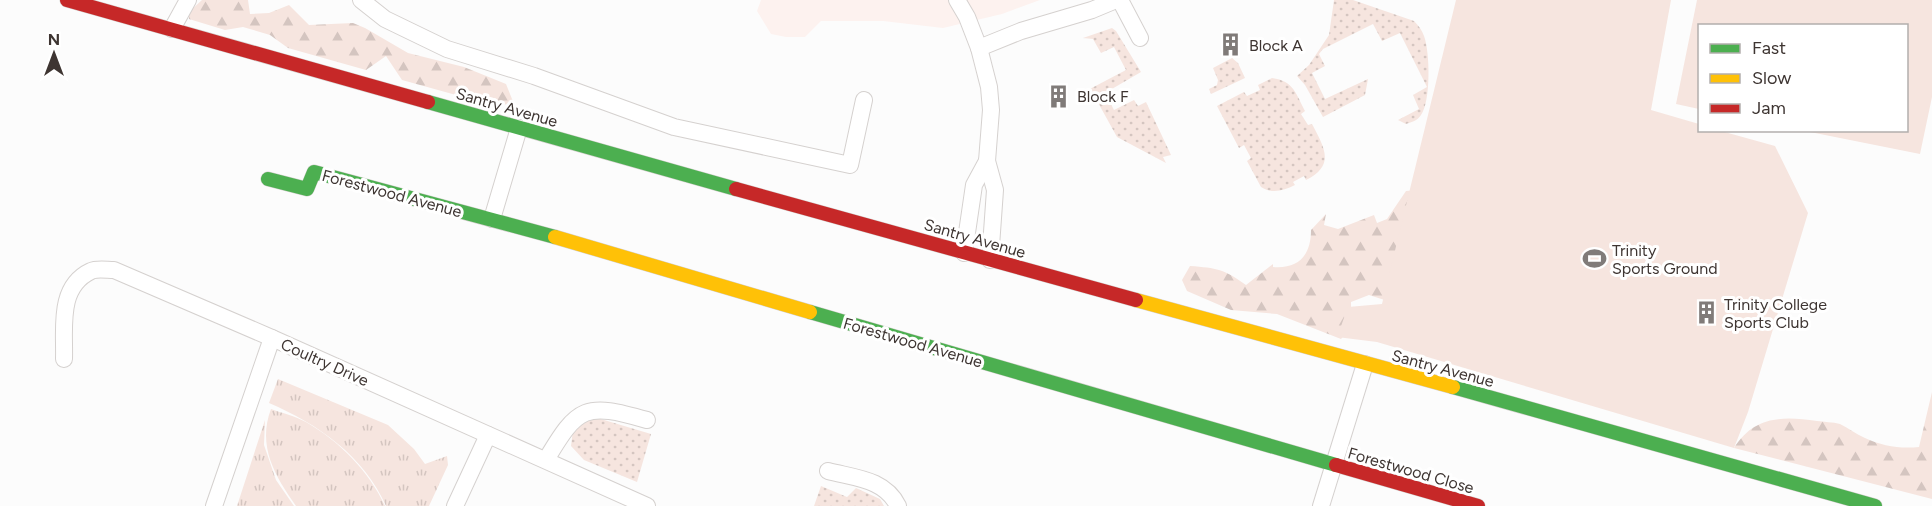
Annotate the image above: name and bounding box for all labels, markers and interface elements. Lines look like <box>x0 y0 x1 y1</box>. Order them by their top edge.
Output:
north arrow <box>24 24 84 84</box>
legend <box>1698 24 1908 132</box>
text: N <box>48 30 60 49</box>
building icon: Block A <box>1218 32 1244 58</box>
place label: Block A <box>1249 36 1303 55</box>
text: Fast <box>1752 37 1786 59</box>
text: Slow <box>1752 67 1791 89</box>
building icon: Block F <box>1046 83 1072 109</box>
street label: Santry Avenue <box>454 84 560 131</box>
place label: Block F <box>1077 87 1129 106</box>
text: Jam <box>1752 97 1786 119</box>
street label: Forestwood Avenue <box>320 166 464 221</box>
street label: Santry Avenue <box>922 215 1028 262</box>
place label: Trinity Sports Ground <box>1612 241 1718 278</box>
sports icon: Trinity Sports Ground <box>1581 246 1607 272</box>
place label: Trinity College Sports Club <box>1724 295 1827 332</box>
building icon: Trinity College Sports Club <box>1693 300 1719 326</box>
street label: Forestwood Avenue <box>841 314 985 372</box>
street label: Coultry Drive <box>278 335 372 390</box>
street label: Santry Avenue <box>1390 346 1496 391</box>
street label: Forestwood Close <box>1346 443 1476 498</box>

